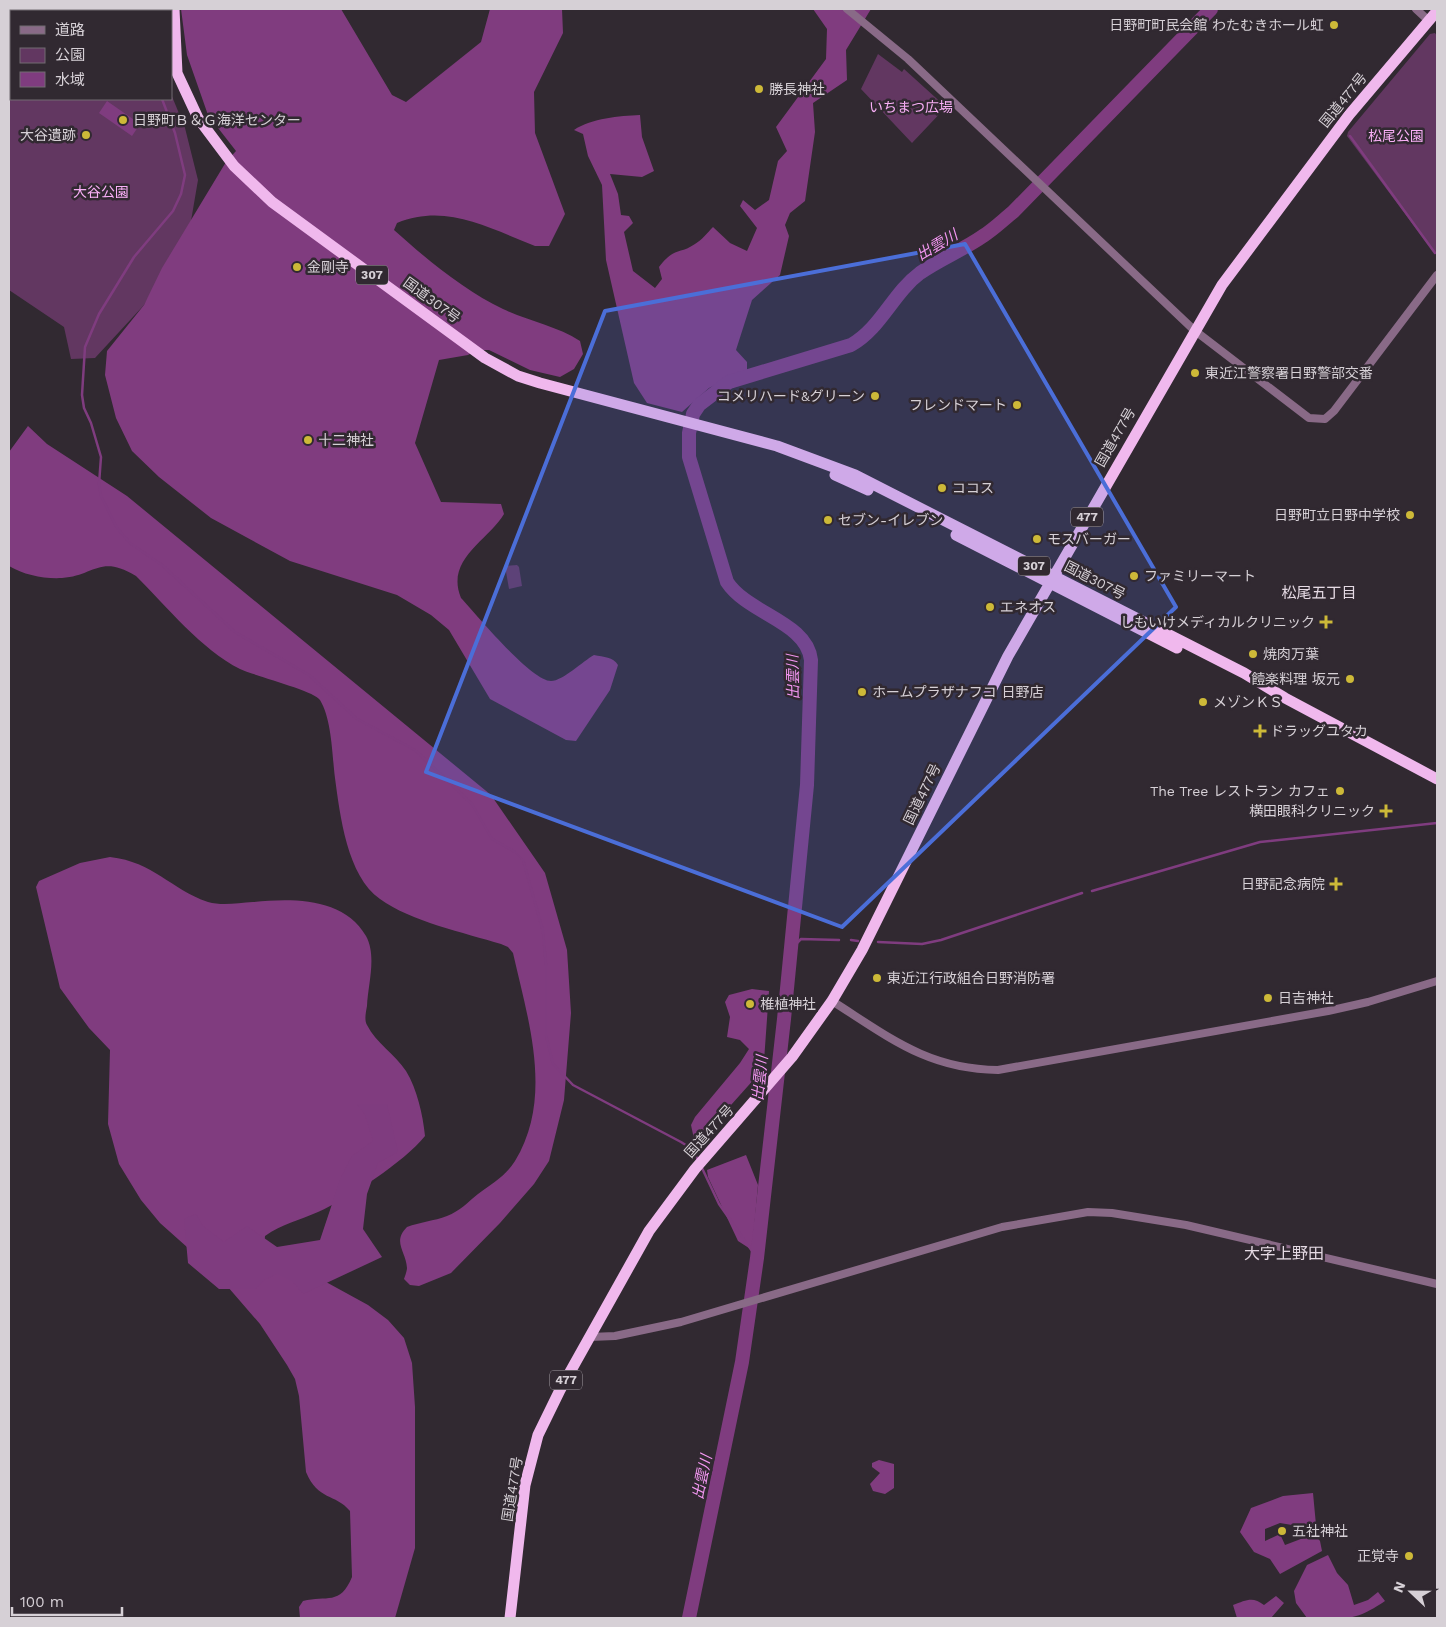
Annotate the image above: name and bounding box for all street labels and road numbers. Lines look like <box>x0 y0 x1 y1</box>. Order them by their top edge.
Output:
street label: 国道477号 <box>1316 69 1370 131</box>
road number: 307 <box>356 266 388 284</box>
street label: 国道307号 <box>400 274 464 326</box>
street label: 国道477号 <box>1092 405 1138 469</box>
road number: 477 <box>1071 508 1103 526</box>
road number: 307 <box>1018 556 1050 576</box>
street label: 国道307号 <box>1062 558 1128 602</box>
street label: 国道477号 <box>900 761 944 827</box>
street label: 国道477号 <box>681 1101 737 1161</box>
road number: 477 <box>550 1370 582 1390</box>
street label: 国道477号 <box>499 1455 525 1523</box>

